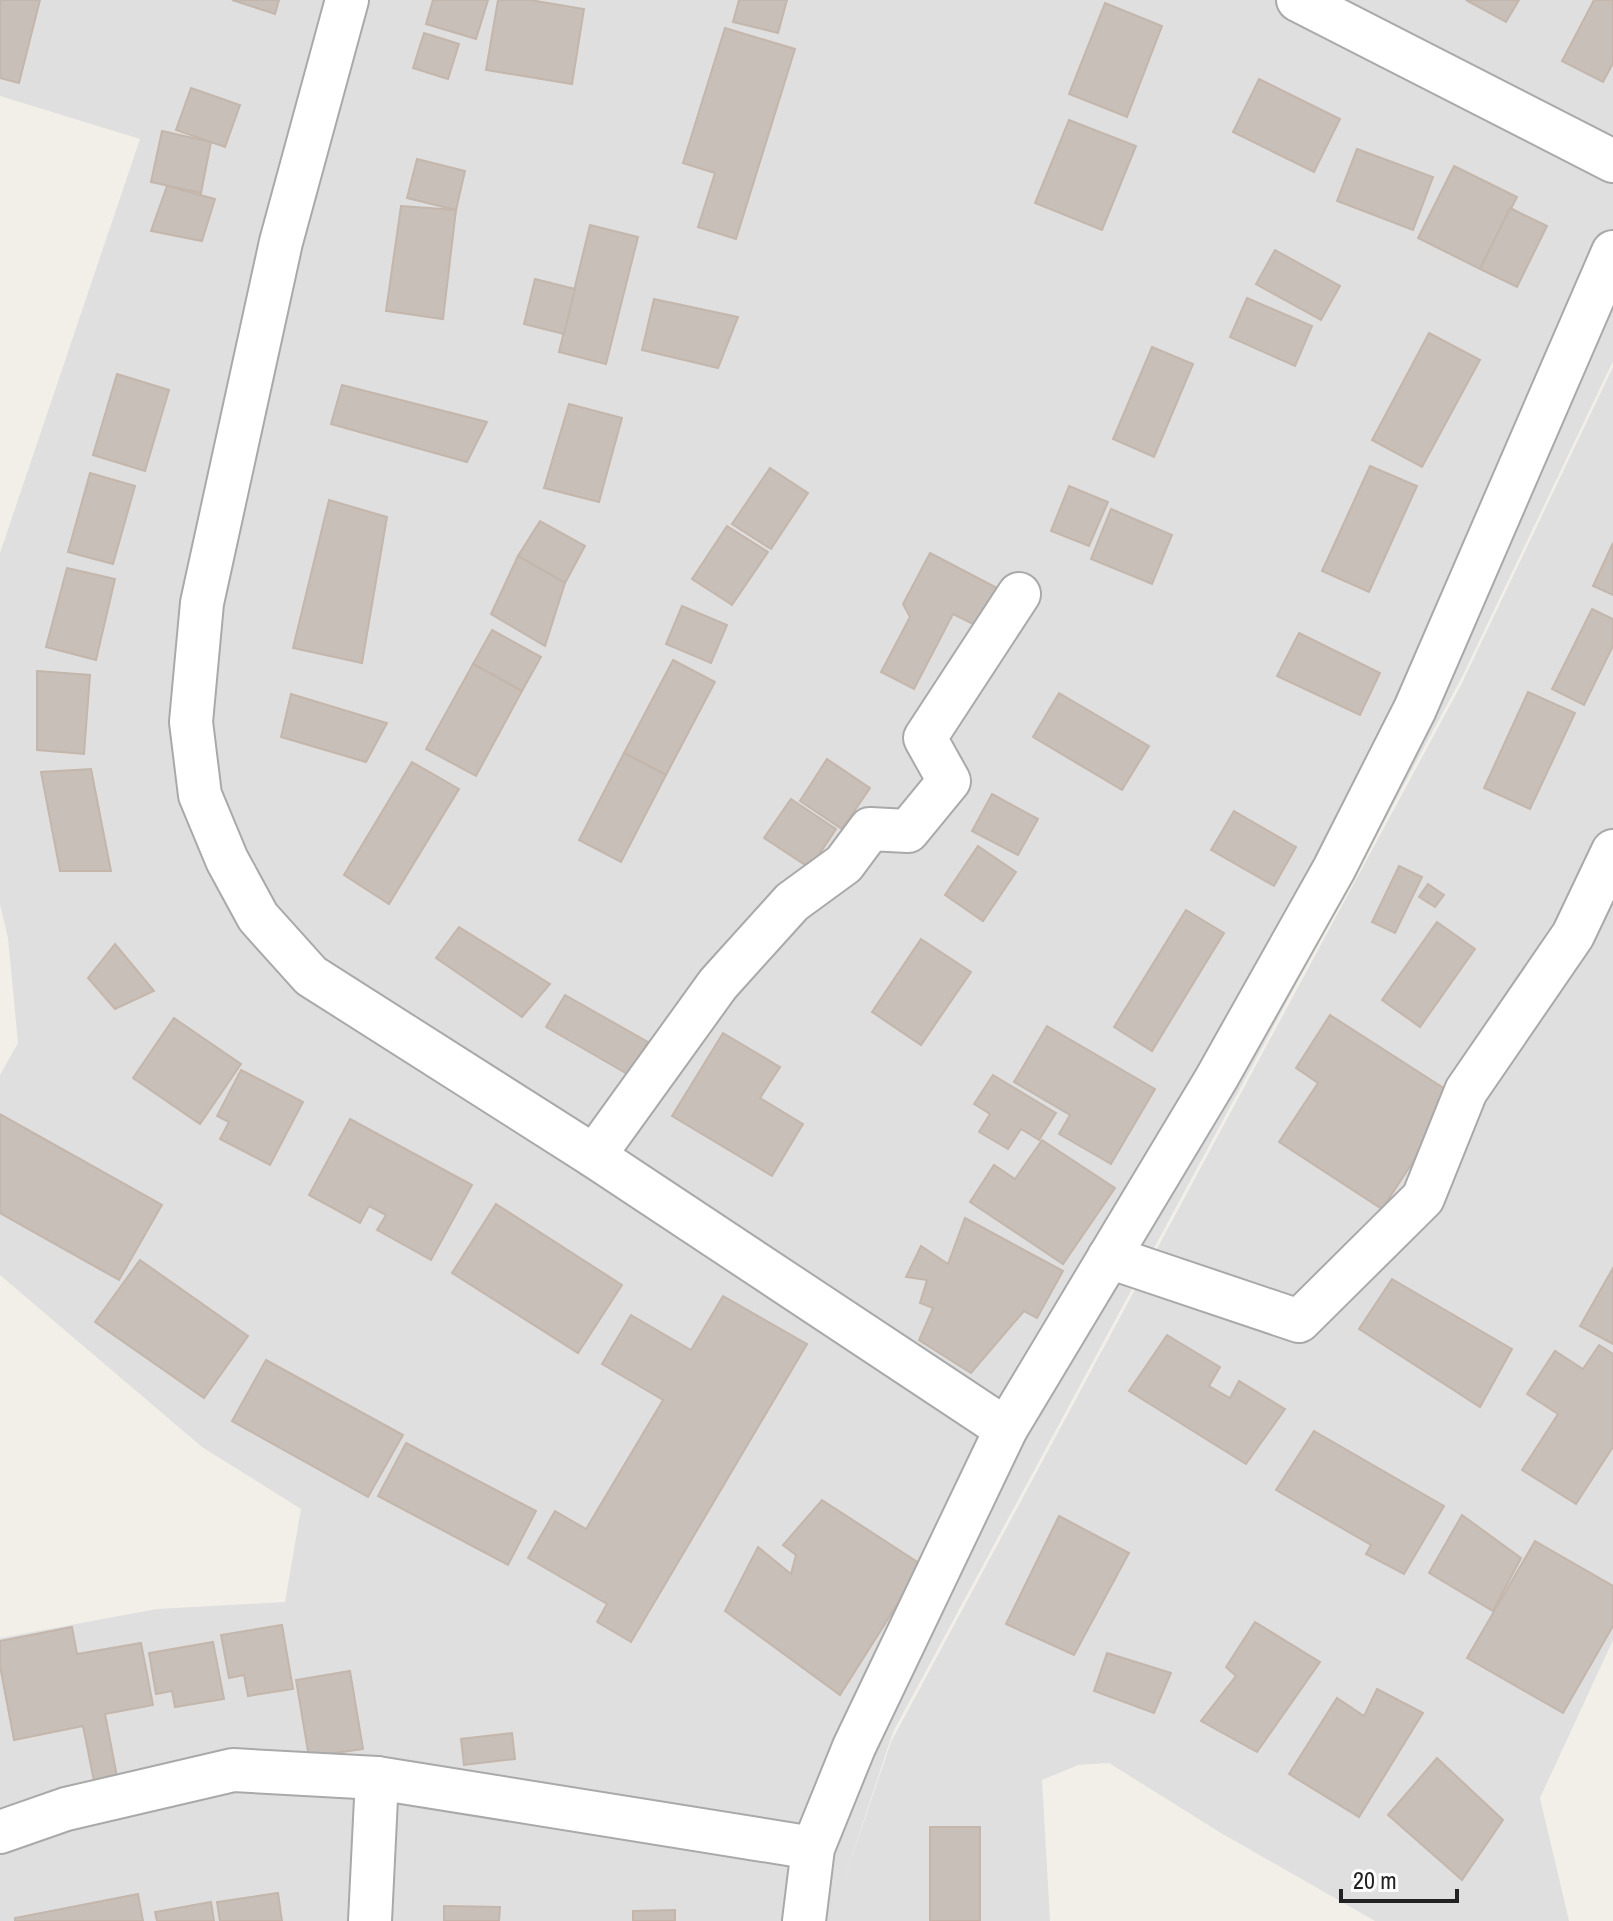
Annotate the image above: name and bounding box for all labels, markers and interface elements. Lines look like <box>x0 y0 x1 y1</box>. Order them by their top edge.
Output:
scale bar <box>1341 1853 1457 1903</box>
text: 20 m <box>1353 1864 1397 1896</box>

